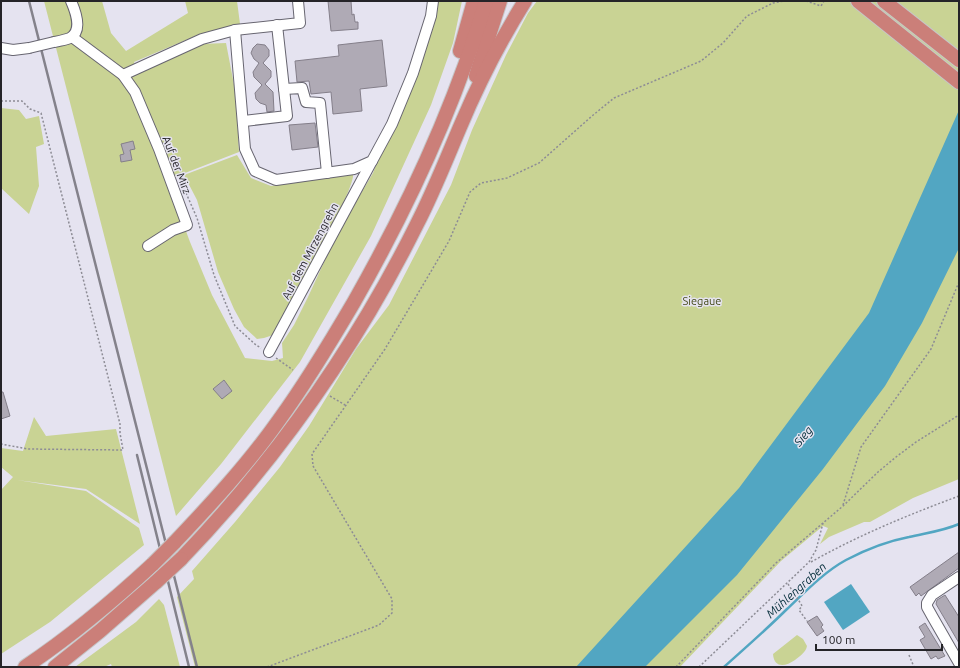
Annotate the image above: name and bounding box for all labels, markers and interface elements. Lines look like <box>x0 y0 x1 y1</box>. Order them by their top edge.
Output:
street label: Auf der Mirz <box>161 134 193 196</box>
street label: Auf dem Mirzengrehn <box>279 201 341 301</box>
park label: Siegaue <box>683 295 721 307</box>
water label: Sieg <box>790 423 815 449</box>
water label: Mühlengraben <box>763 560 829 620</box>
scale bar <box>816 626 942 652</box>
text: 100 m <box>822 633 855 646</box>

